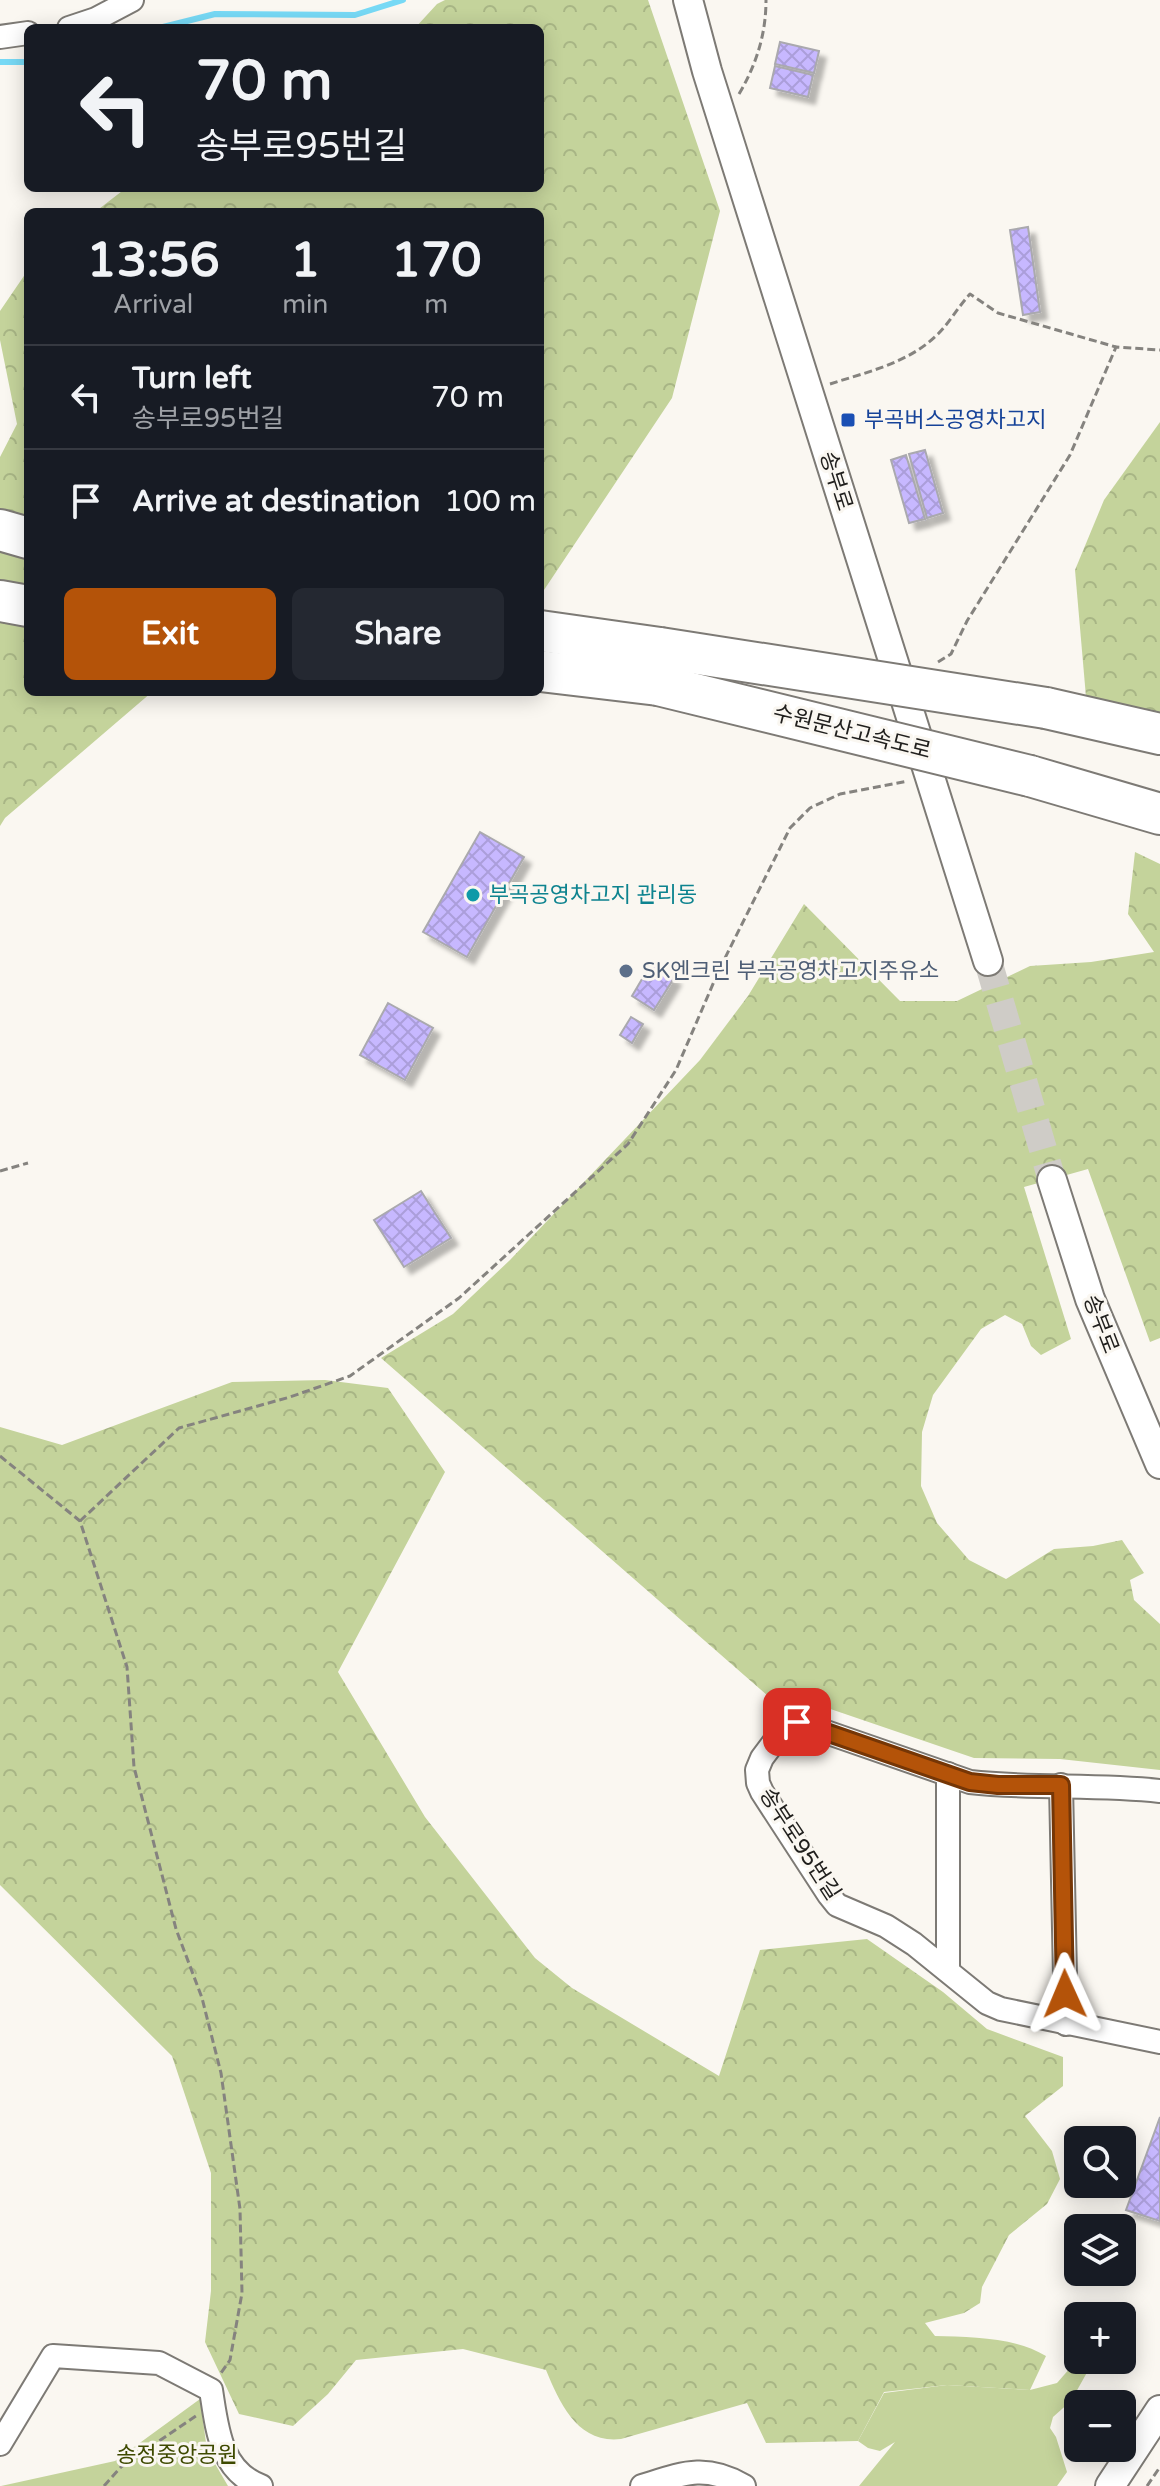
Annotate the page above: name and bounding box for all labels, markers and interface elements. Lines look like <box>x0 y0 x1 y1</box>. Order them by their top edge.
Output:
text: 70 m <box>196 48 332 115</box>
icon: left <box>64 56 168 160</box>
text: 송부로95번길 <box>196 125 407 168</box>
text: 13:56 <box>87 232 220 290</box>
text: 1 <box>290 232 320 290</box>
text: 170 <box>391 232 481 290</box>
text: Arrival <box>113 289 193 320</box>
text: min <box>282 289 328 320</box>
text: m <box>424 289 448 320</box>
text: Turn left <box>132 360 251 397</box>
icon: left <box>64 375 108 419</box>
text: 70 m <box>431 379 504 416</box>
text: 송부로95번길 <box>132 403 284 434</box>
place label: 부곡버스공영차고지 <box>864 407 1046 433</box>
marker: 부곡버스공영차고지 <box>839 411 857 429</box>
street label: 송부로 <box>814 448 858 514</box>
icon: arrive <box>64 479 108 523</box>
text: Arrive at destination <box>132 483 420 520</box>
text: 100 m <box>444 483 536 520</box>
button: Exit <box>64 588 276 680</box>
button: Share <box>292 588 504 680</box>
street label: 수원문산고속도로 <box>770 700 934 764</box>
place label: 부곡공영차고지 관리동 <box>489 882 697 908</box>
marker: 부곡공영차고지 관리동 <box>464 886 482 904</box>
place label: SK엔크린 부곡공영차고지주유소 <box>642 958 939 984</box>
marker: SK엔크린 부곡공영차고지주유소 <box>617 962 635 980</box>
street label: 송부로 <box>1078 1291 1124 1357</box>
pin <box>763 1688 831 1756</box>
icon: arrive <box>775 1700 819 1744</box>
street label: 송부로95번길 <box>754 1783 846 1905</box>
position arrow <box>1023 1952 1107 2036</box>
map controls <box>1064 2126 1136 2462</box>
button: search <box>1064 2126 1136 2198</box>
button: layers <box>1064 2214 1136 2286</box>
button: + <box>1064 2302 1136 2374</box>
button: − <box>1064 2390 1136 2462</box>
park label: 송정중앙공원 <box>116 2442 238 2468</box>

